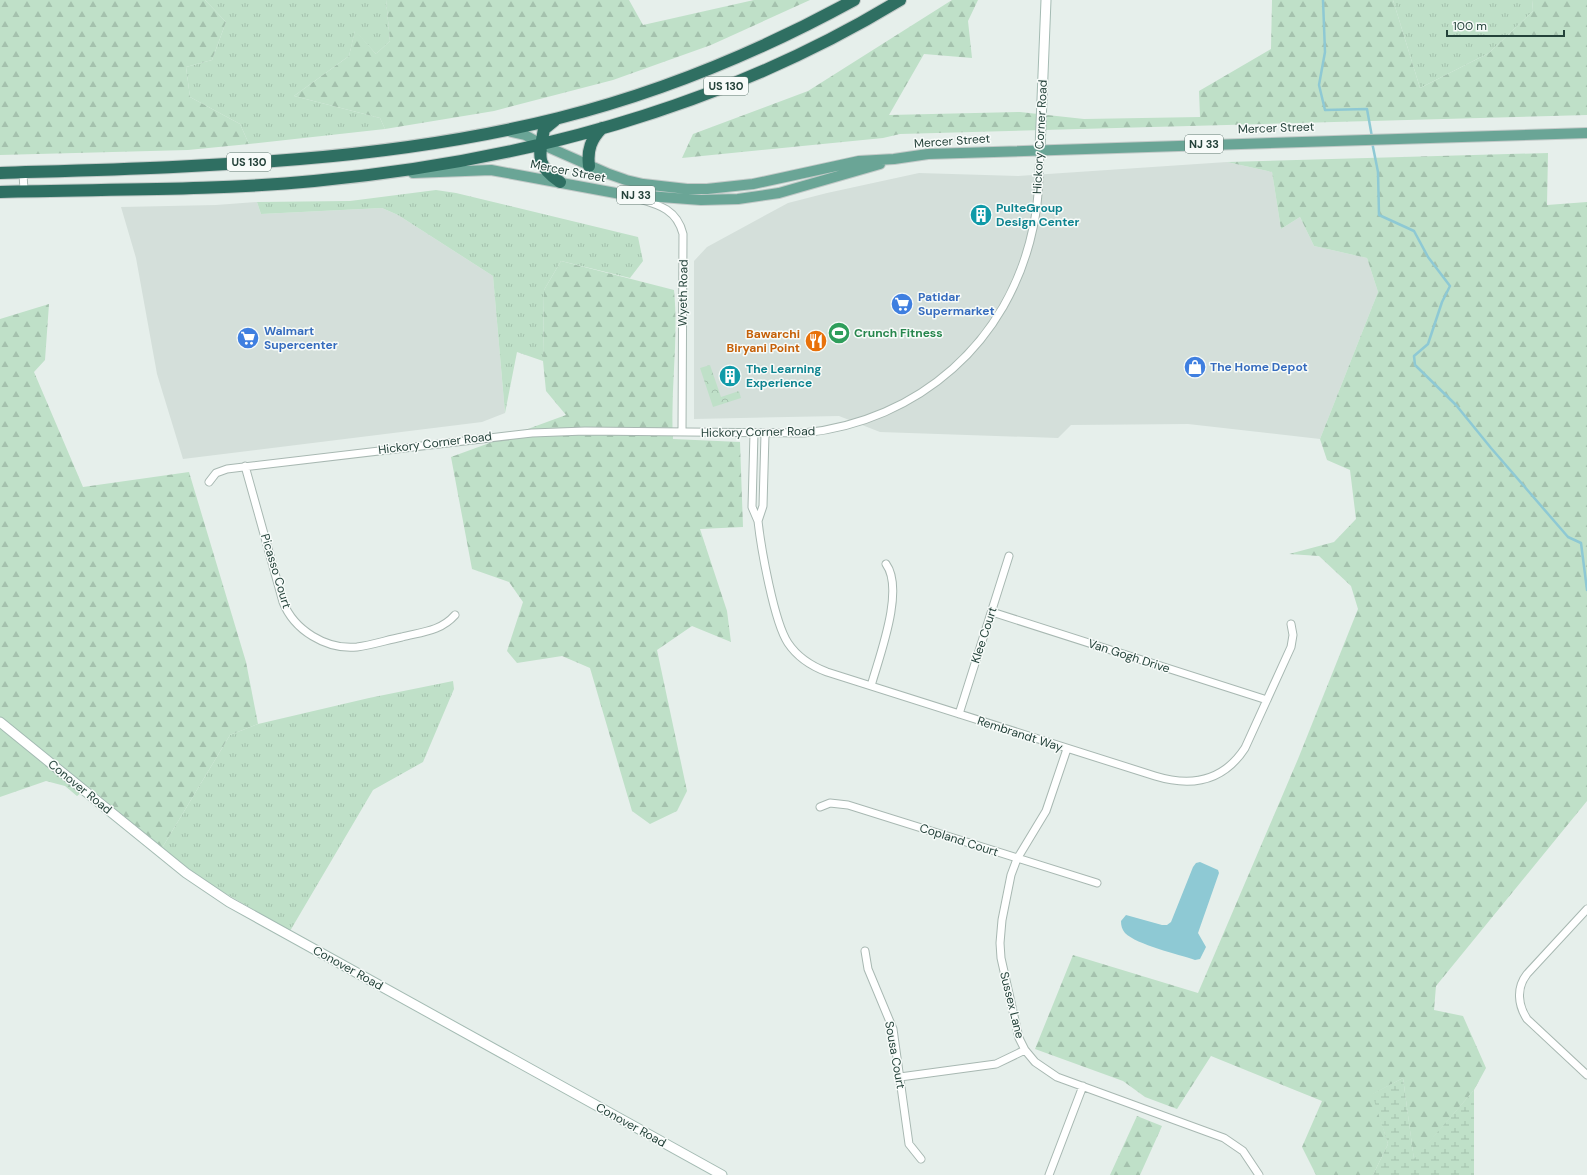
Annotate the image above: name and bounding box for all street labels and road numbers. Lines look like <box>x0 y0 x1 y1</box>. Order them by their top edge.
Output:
road number: US 130 <box>704 77 748 95</box>
street label: Hickory Corner Road <box>1029 79 1051 195</box>
street label: Mercer Street <box>1238 119 1315 137</box>
street label: Mercer Street <box>913 130 991 152</box>
road number: NJ 33 <box>1185 135 1223 153</box>
road number: US 130 <box>227 153 271 171</box>
street label: Mercer Street <box>529 156 607 186</box>
road number: NJ 33 <box>617 186 655 204</box>
street label: Wyeth Road <box>674 259 692 327</box>
street label: Hickory Corner Road <box>701 423 815 441</box>
street label: Hickory Corner Road <box>377 428 493 458</box>
street label: Picasso Court <box>257 532 295 611</box>
street label: Klee Court <box>967 605 1001 665</box>
street label: Van Gogh Drive <box>1086 635 1172 677</box>
street label: Rembrandt Way <box>975 713 1065 755</box>
street label: Conover Road <box>45 756 115 818</box>
street label: Copland Court <box>918 820 1001 860</box>
street label: Conover Road <box>310 942 386 994</box>
street label: Sussex Lane <box>996 970 1028 1040</box>
street label: Sousa Court <box>881 1020 909 1090</box>
street label: Conover Road <box>593 1099 669 1151</box>

